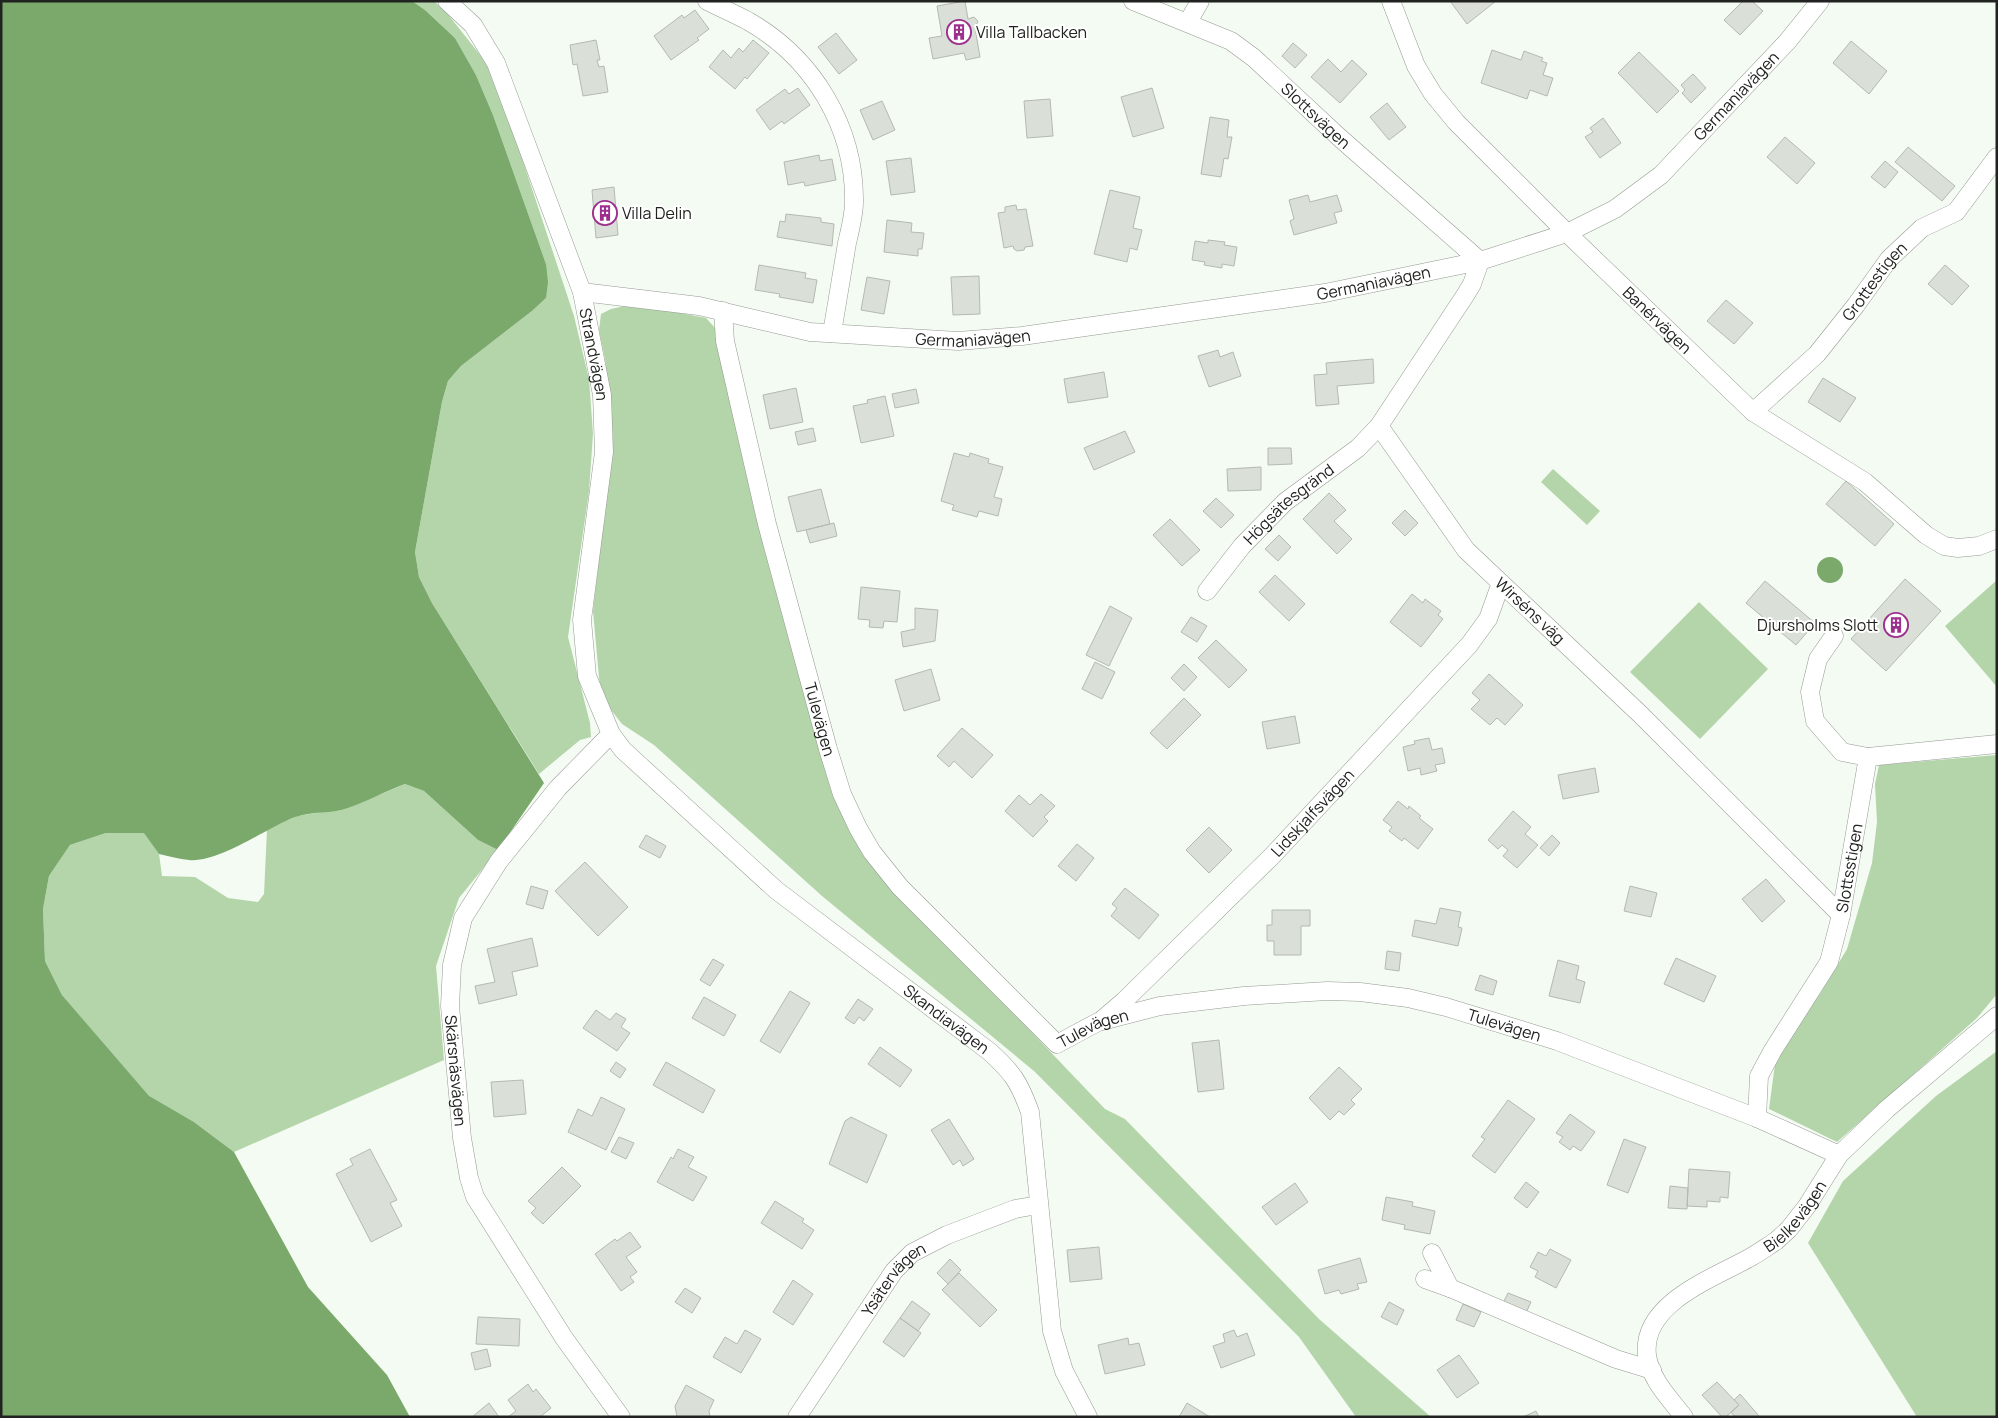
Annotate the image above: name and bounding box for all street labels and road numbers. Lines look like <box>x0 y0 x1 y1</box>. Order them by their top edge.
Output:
street label: Germaniavägen <box>1688 46 1784 145</box>
street label: Slottsvägen <box>1276 78 1355 153</box>
street label: Grottestigen <box>1837 237 1912 325</box>
street label: Germaniavägen <box>1315 261 1432 305</box>
street label: Banérvägen <box>1618 281 1697 358</box>
street label: Strandvägen <box>574 306 613 401</box>
street label: Germaniavägen <box>915 324 1032 352</box>
street label: Högsätesgränd <box>1238 458 1338 549</box>
street label: Wirséns väg <box>1490 572 1570 649</box>
street label: Tulevägen <box>799 680 841 759</box>
street label: Lidskjalfsvägen <box>1266 764 1359 862</box>
street label: Slottsstigen <box>1831 822 1867 914</box>
street label: Skandiavägen <box>899 979 994 1059</box>
street label: Tulevägen <box>1465 1003 1544 1046</box>
street label: Tulevägen <box>1053 1004 1131 1053</box>
street label: Skärsnäsvägen <box>440 1014 472 1127</box>
street label: Bielkevägen <box>1759 1176 1831 1257</box>
street label: Ysätervägen <box>856 1237 929 1320</box>

